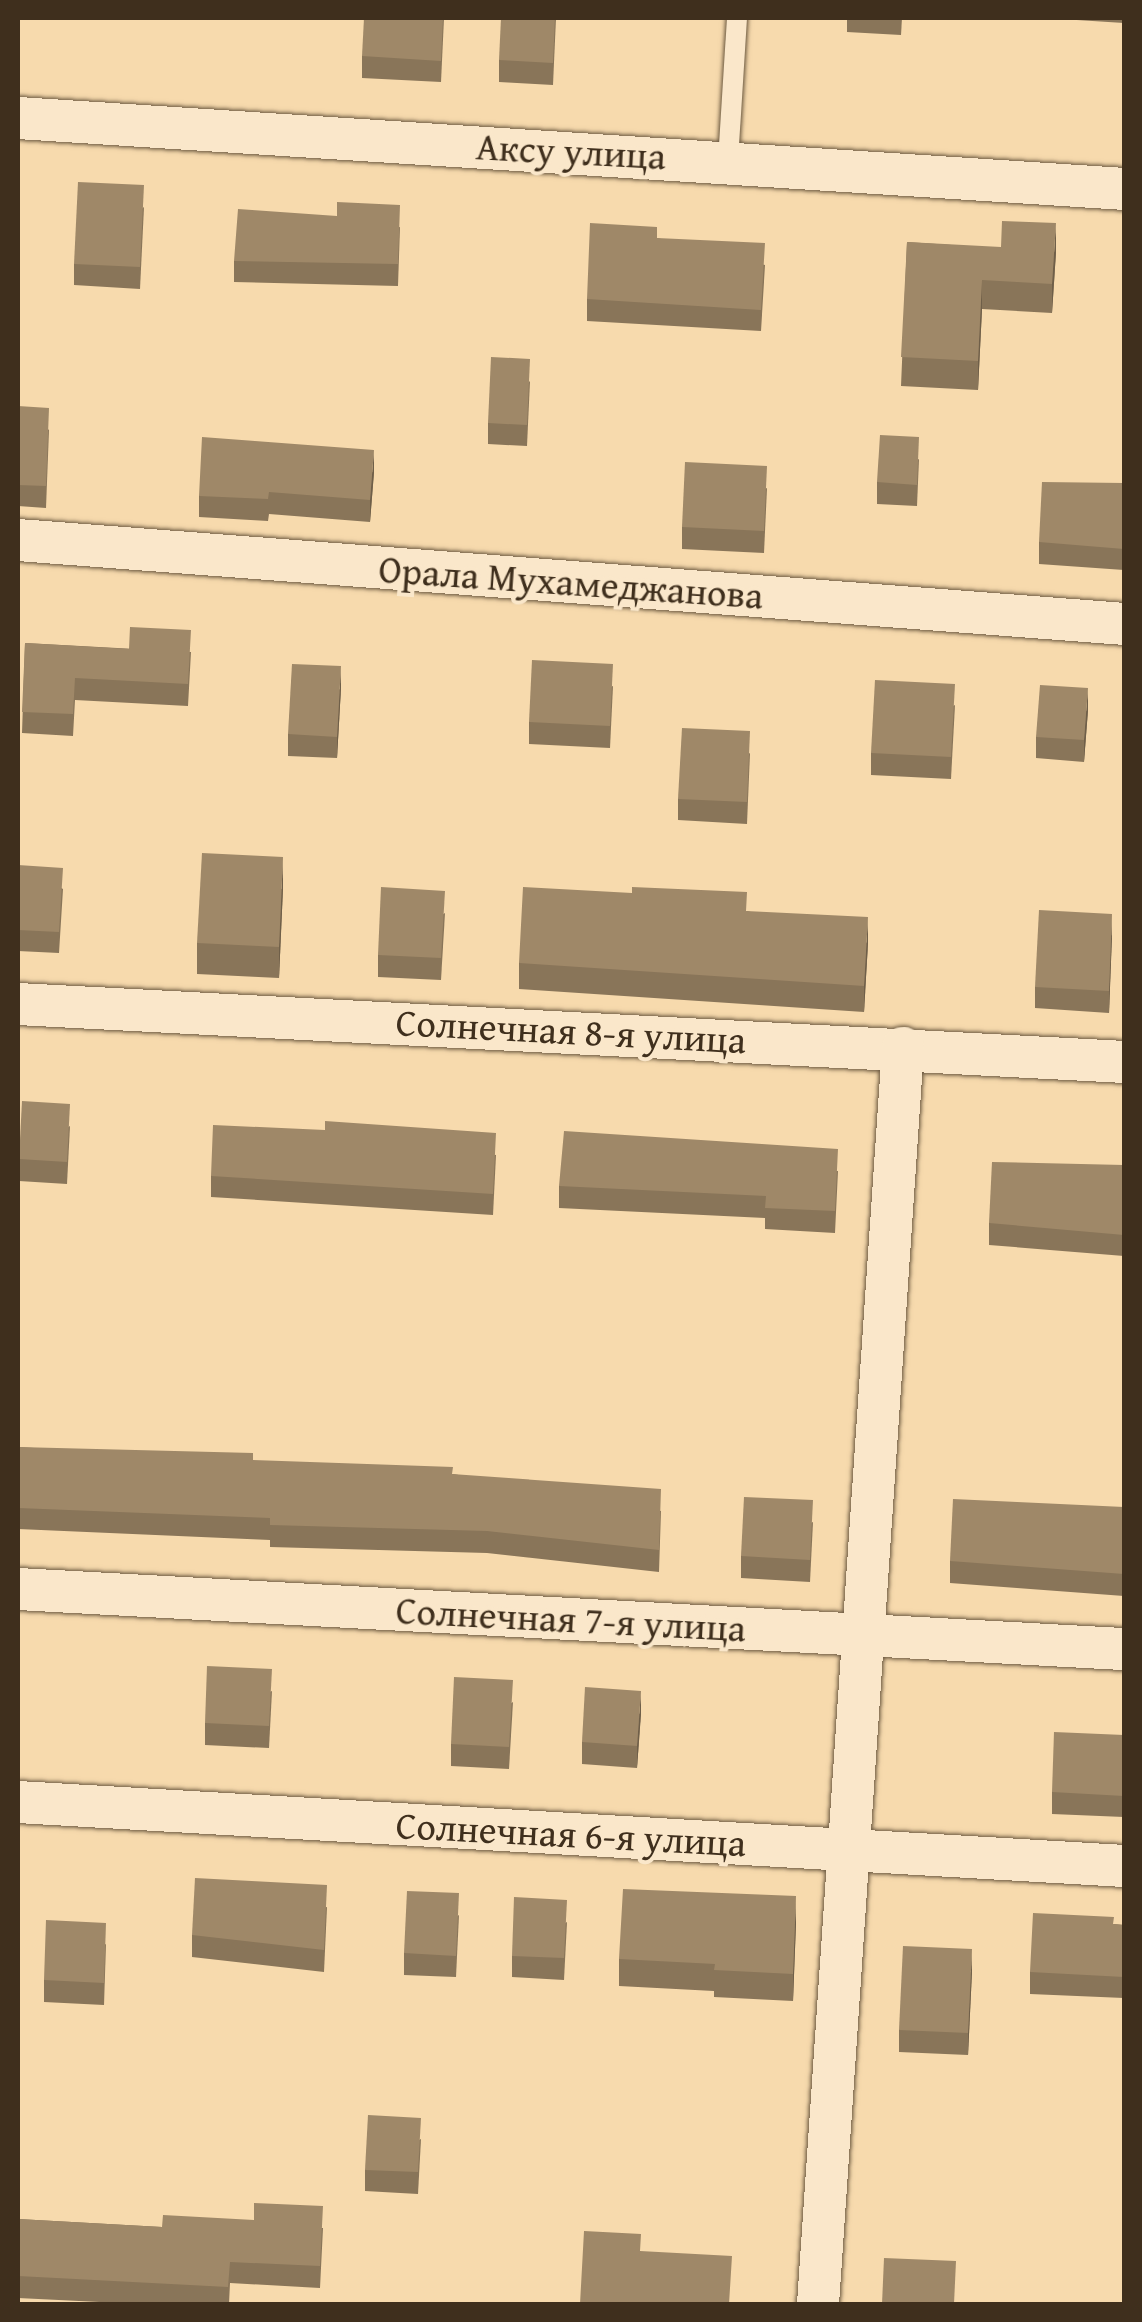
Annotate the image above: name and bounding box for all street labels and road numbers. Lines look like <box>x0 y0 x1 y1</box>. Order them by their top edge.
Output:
street label: Аксу улица <box>475 123 667 179</box>
street label: Орала Мухамеджанова <box>377 546 765 618</box>
street label: Солнечная 8-я улица <box>395 999 747 1063</box>
street label: Солнечная 7-я улица <box>395 1587 747 1651</box>
street label: Солнечная 6-я улица <box>395 1802 747 1866</box>

